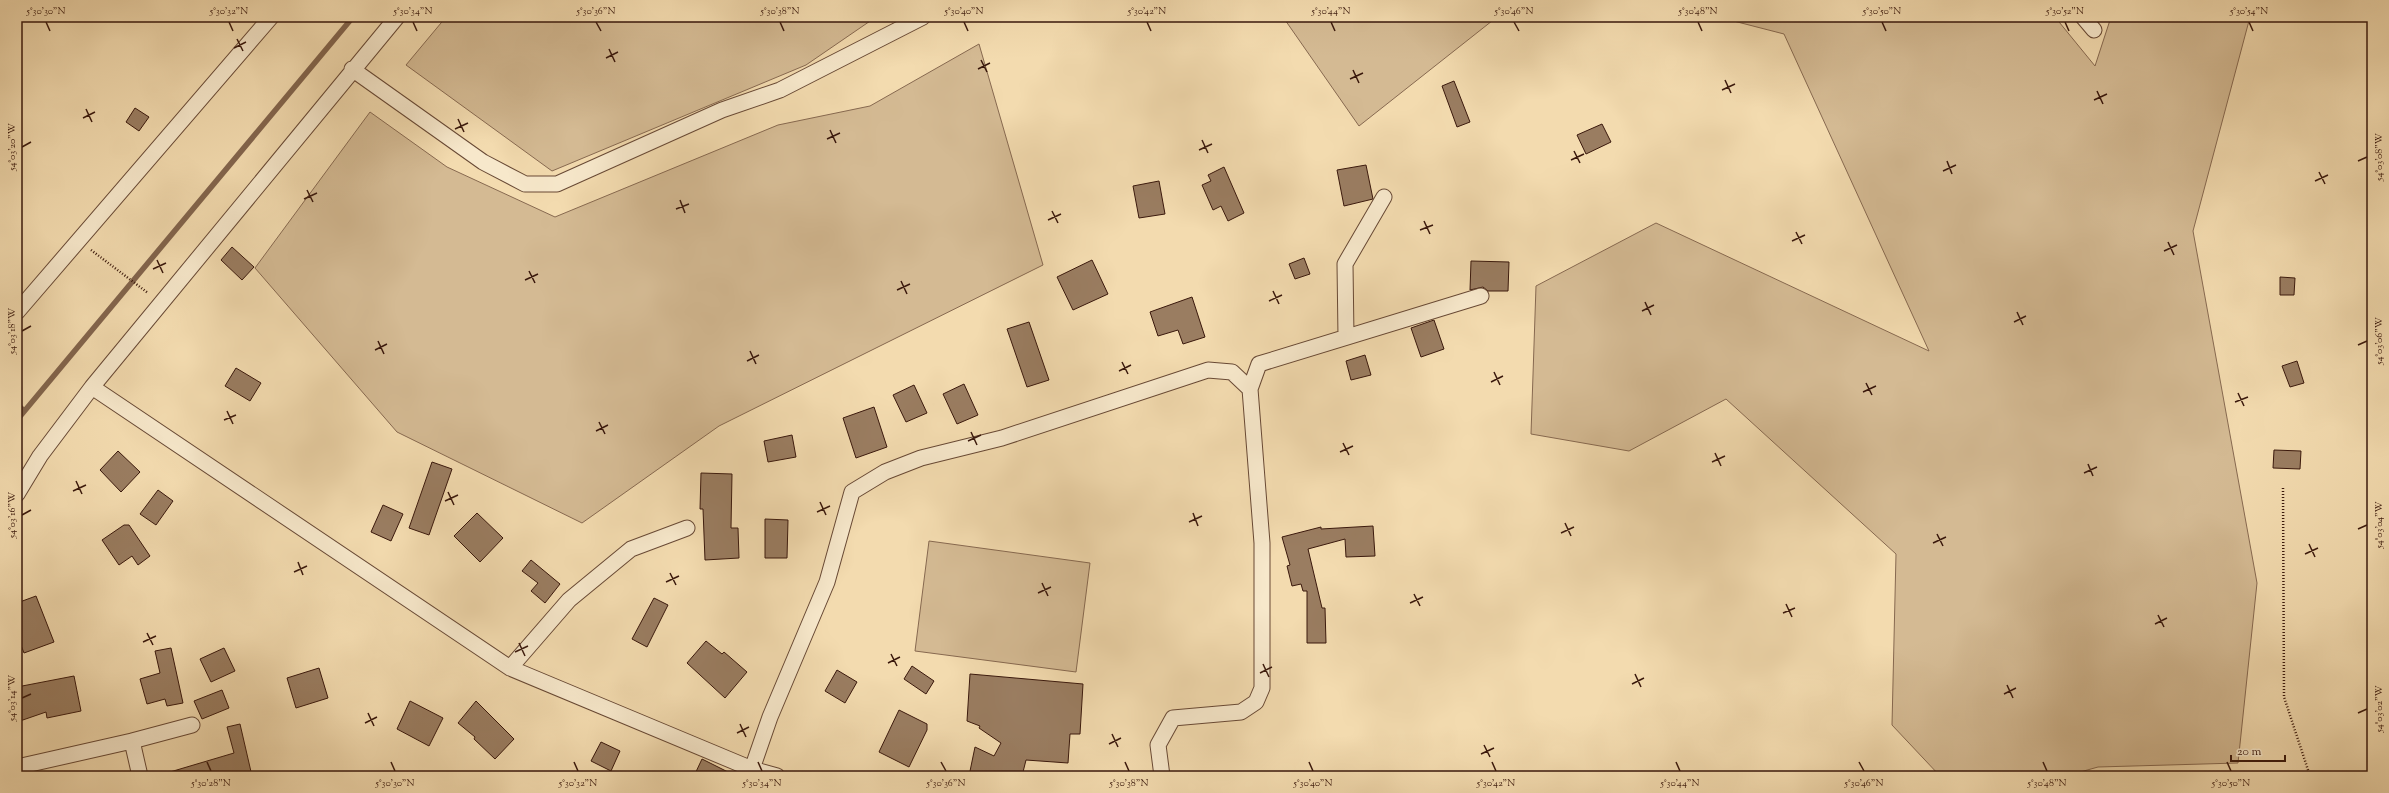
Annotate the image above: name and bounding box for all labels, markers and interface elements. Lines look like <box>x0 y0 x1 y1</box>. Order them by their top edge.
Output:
text: 5°30'30"N <box>26 4 65 19</box>
text: 5°30'32"N <box>209 4 248 19</box>
text: 5°30'34"N <box>393 4 432 19</box>
text: 5°30'36"N <box>576 4 615 19</box>
text: 5°30'38"N <box>760 4 799 19</box>
text: 5°30'40"N <box>944 4 983 19</box>
text: 5°30'42"N <box>1127 4 1166 19</box>
text: 5°30'44"N <box>1311 4 1350 19</box>
text: 5°30'46"N <box>1494 4 1533 19</box>
text: 5°30'48"N <box>1678 4 1717 19</box>
text: 5°30'50"N <box>1862 4 1901 19</box>
text: 5°30'52"N <box>2045 4 2084 19</box>
text: 5°30'54"N <box>2229 4 2268 19</box>
text: 54°03'20"W <box>5 123 20 172</box>
text: 54°03'08"W <box>2372 133 2387 182</box>
text: 54°03'18"W <box>5 308 20 355</box>
text: 54°03'06"W <box>2372 317 2387 366</box>
text: 54°03'16"W <box>5 492 20 539</box>
text: 54°03'04"W <box>2372 501 2387 550</box>
text: 54°03'14"W <box>5 675 20 722</box>
text: 54°03'02"W <box>2372 685 2387 734</box>
scale bar <box>2231 737 2285 763</box>
text: 20 m <box>2237 743 2262 761</box>
text: 5°30'28"N <box>190 776 231 791</box>
text: 5°30'30"N <box>375 776 414 791</box>
text: 5°30'32"N <box>558 776 597 791</box>
text: 5°30'34"N <box>742 776 781 791</box>
text: 5°30'36"N <box>926 776 965 791</box>
text: 5°30'38"N <box>1109 776 1148 791</box>
text: 5°30'40"N <box>1293 776 1332 791</box>
text: 5°30'42"N <box>1476 776 1515 791</box>
text: 5°30'44"N <box>1660 776 1699 791</box>
text: 5°30'46"N <box>1844 776 1883 791</box>
text: 5°30'48"N <box>2027 776 2066 791</box>
text: 5°30'50"N <box>2211 776 2250 791</box>

